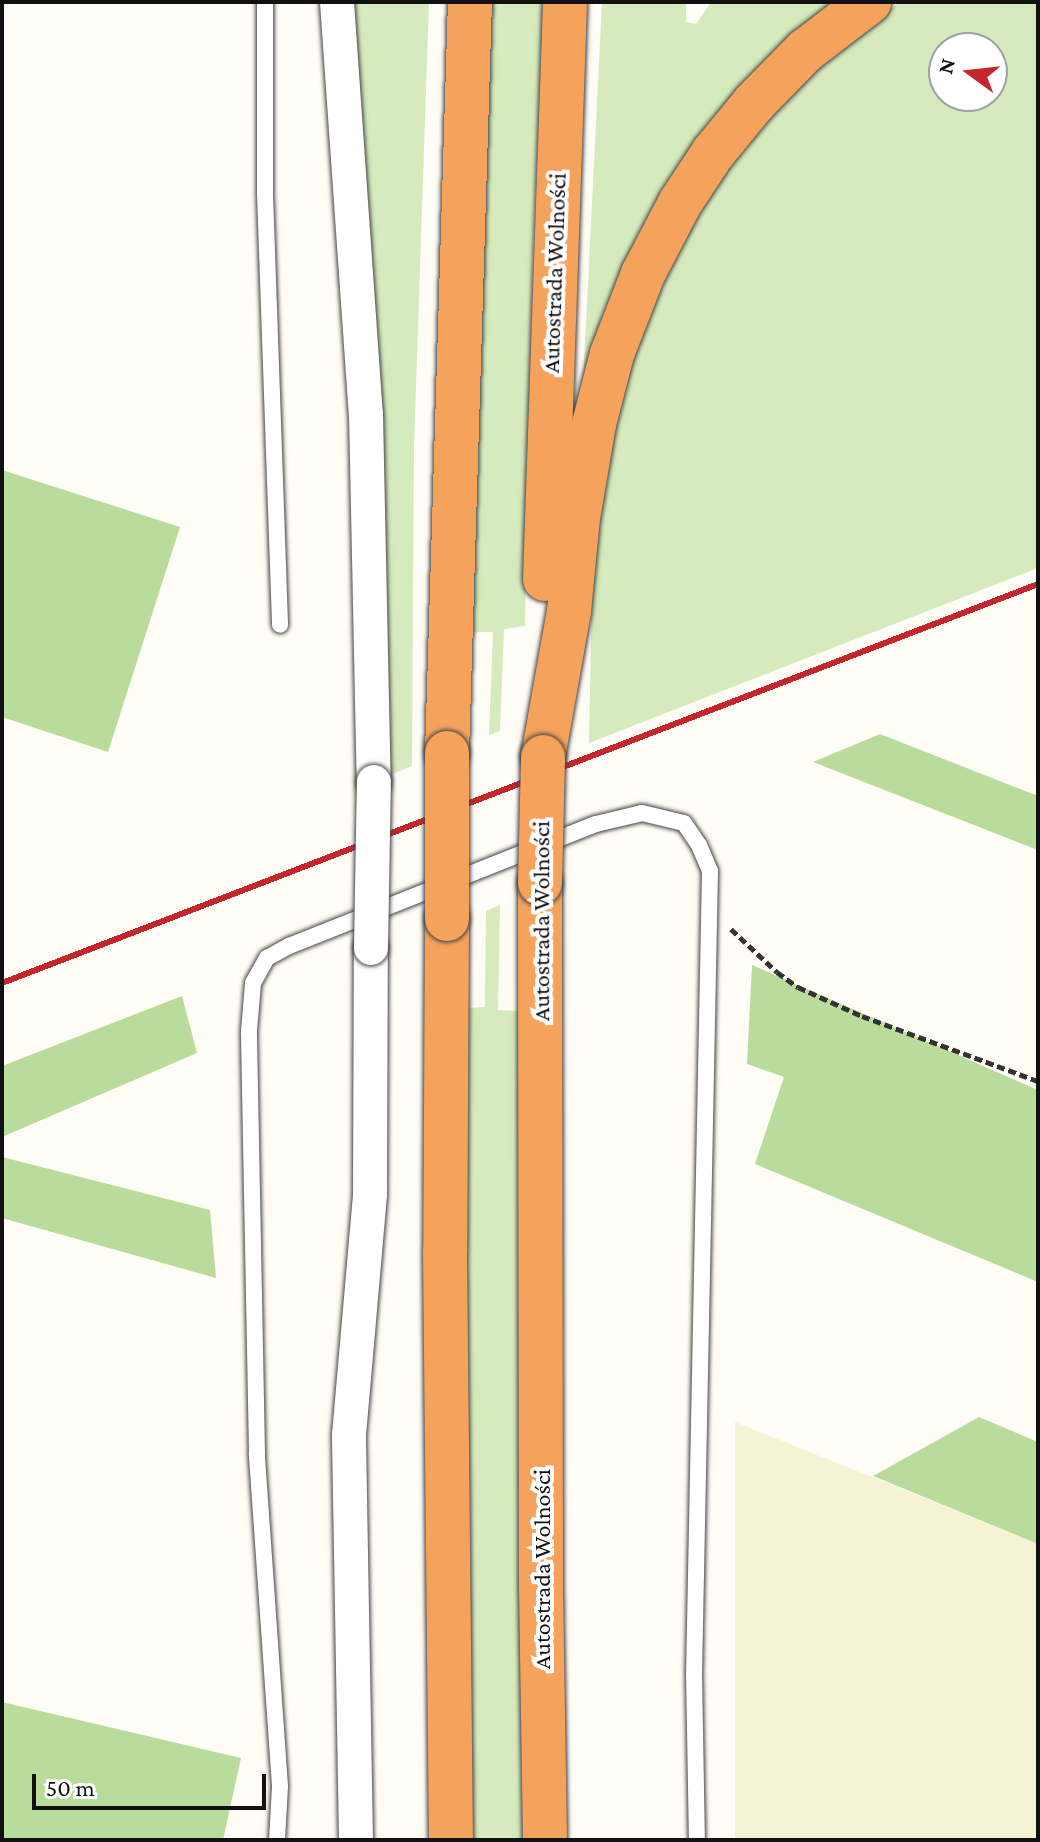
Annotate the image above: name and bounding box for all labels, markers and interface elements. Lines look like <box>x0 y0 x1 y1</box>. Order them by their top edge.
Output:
north arrow <box>928 32 1008 112</box>
text: N <box>932 56 960 77</box>
street label: Autostrada Wolności <box>536 172 572 374</box>
street label: Autostrada Wolności <box>527 821 555 1021</box>
street label: Autostrada Wolności <box>528 1469 556 1669</box>
scale bar <box>36 1758 270 1808</box>
text: 50 m <box>46 1774 95 1801</box>

